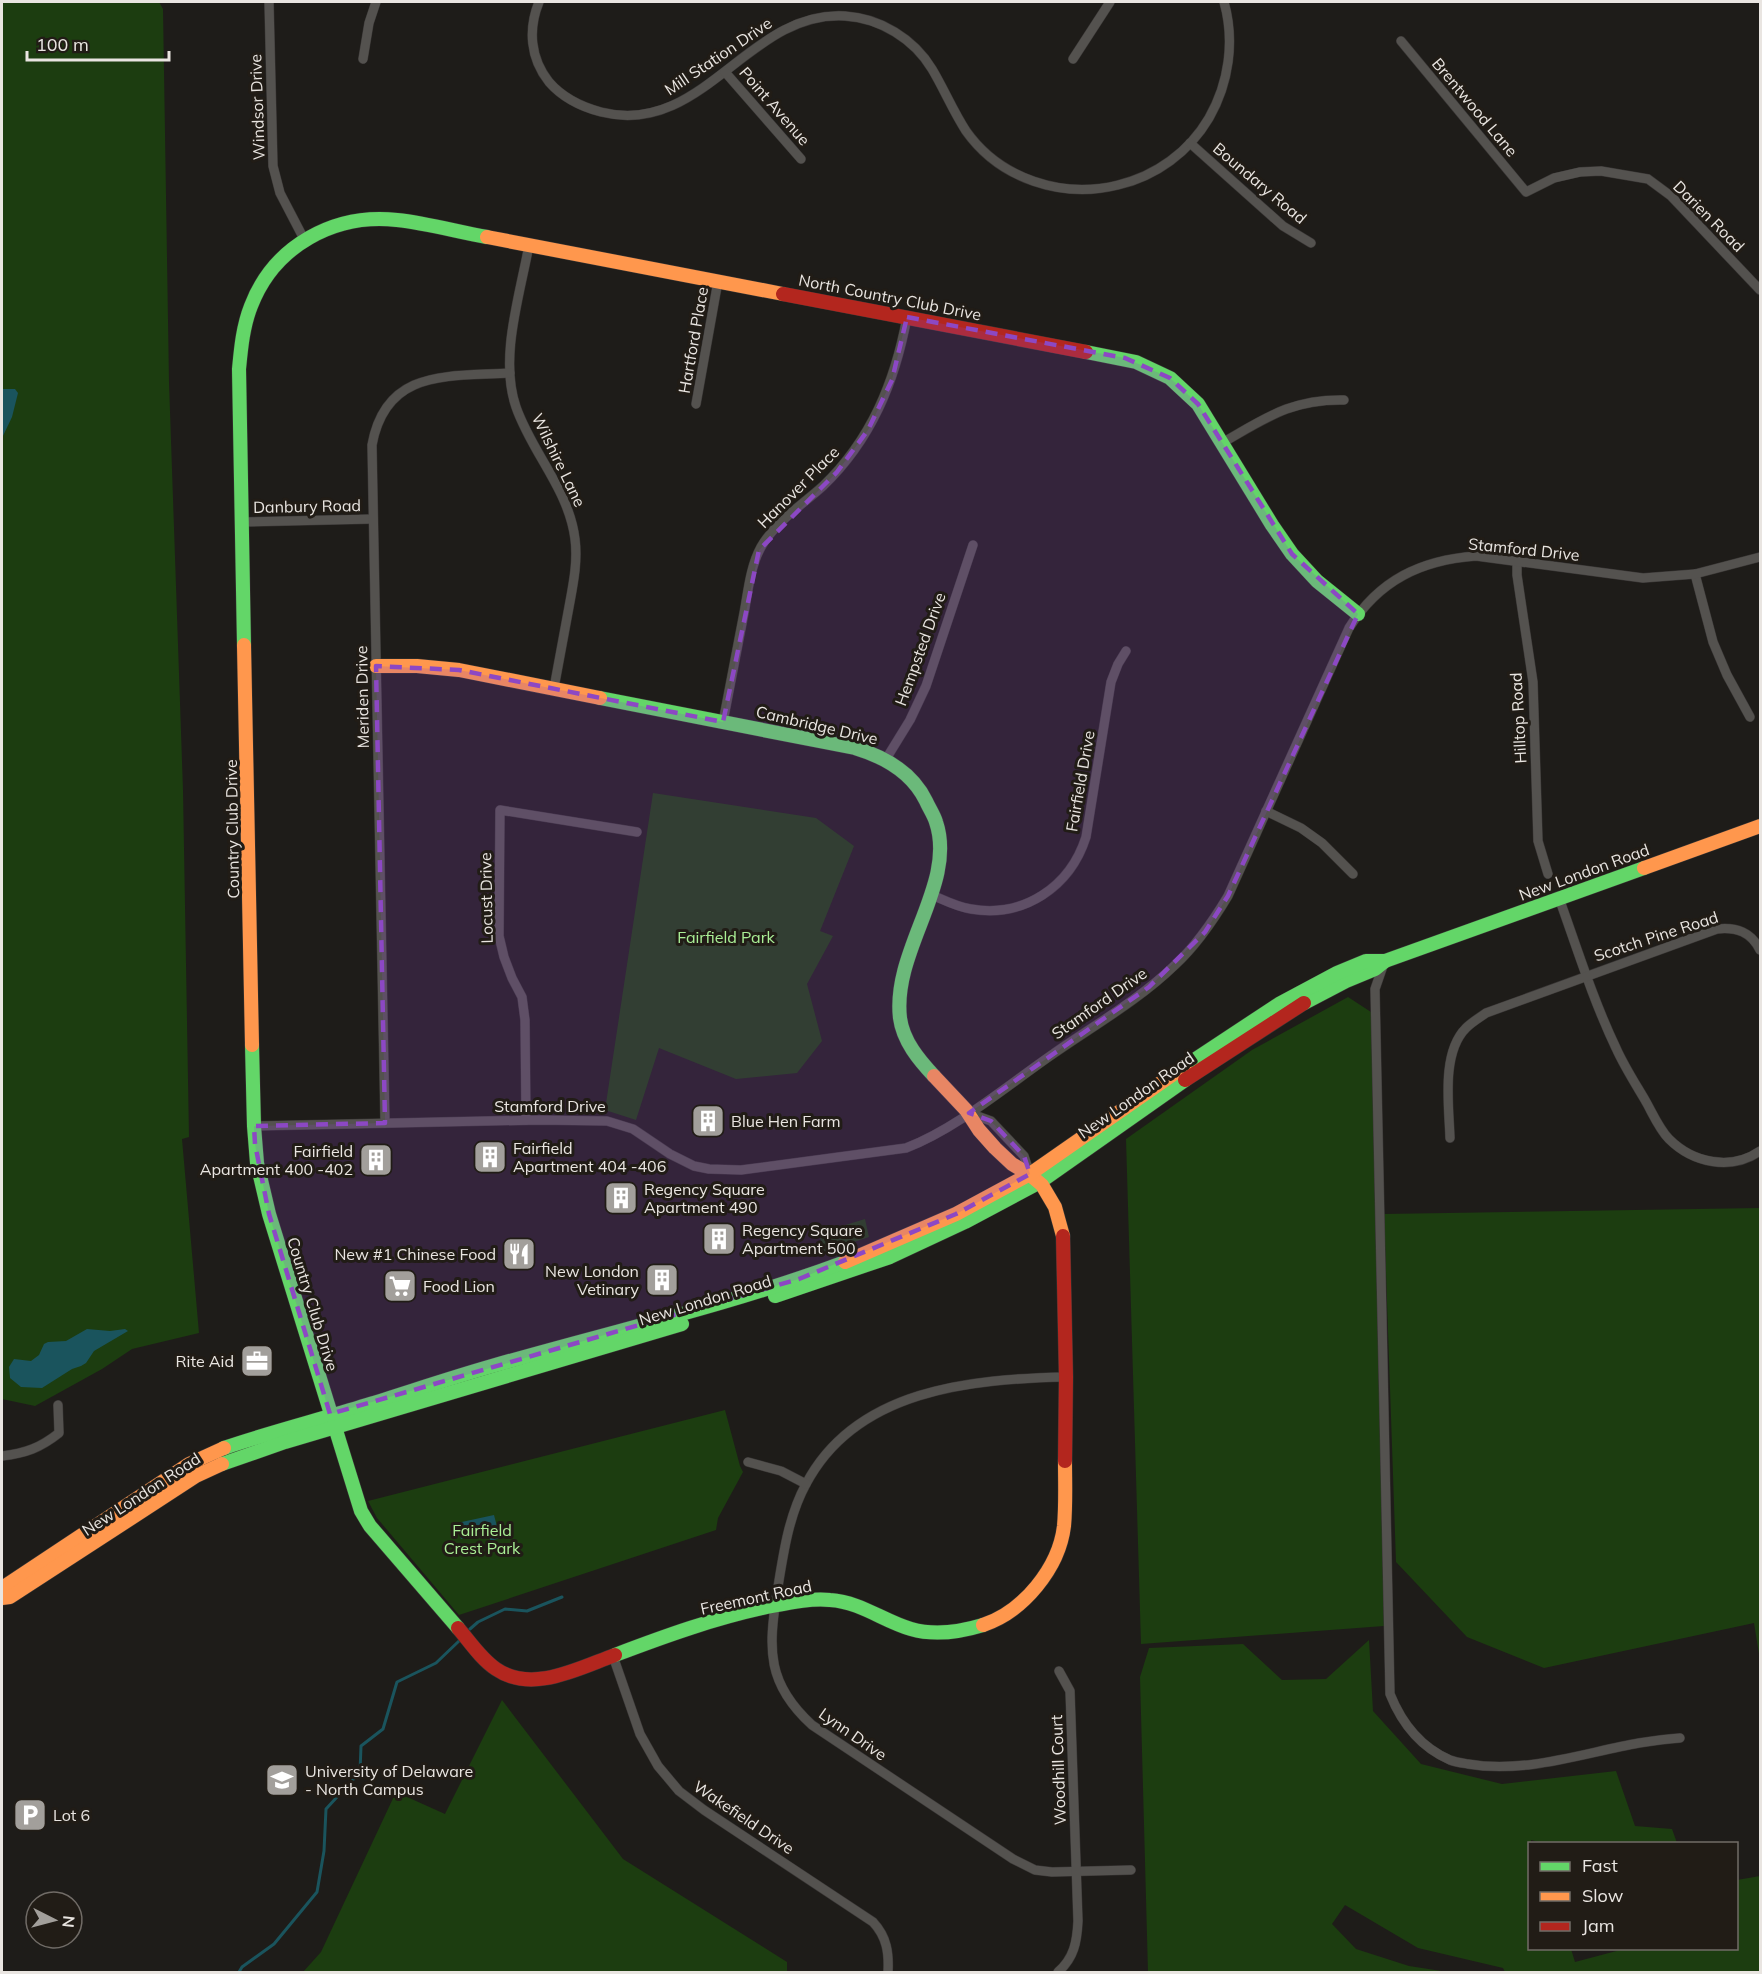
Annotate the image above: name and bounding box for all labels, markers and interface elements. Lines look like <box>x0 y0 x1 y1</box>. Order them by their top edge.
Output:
street label: Mill Station Drive <box>661 13 775 99</box>
scale bar <box>27 24 170 62</box>
text: 100 m <box>36 33 89 56</box>
street label: Windsor Drive <box>245 54 269 160</box>
street label: Brentwood Lane <box>1428 54 1522 160</box>
street label: Point Avenue <box>735 62 815 150</box>
street label: Boundary Road <box>1209 138 1311 228</box>
street label: Darien Road <box>1669 176 1749 256</box>
street label: North Country Club Drive <box>797 269 983 325</box>
street label: Hartford Place <box>674 285 712 395</box>
street label: Wilshire Lane <box>528 410 590 510</box>
street label: Hanover Place <box>753 442 843 532</box>
street label: Danbury Road <box>253 495 361 517</box>
street label: Stamford Drive <box>1467 533 1581 565</box>
street label: Hempsted Drive <box>890 590 950 708</box>
street label: Meriden Drive <box>351 646 373 748</box>
street label: Hilltop Road <box>1506 672 1530 764</box>
street label: Cambridge Drive <box>754 701 880 749</box>
street label: Fairfield Drive <box>1061 729 1099 833</box>
street label: Country Club Drive <box>221 759 243 899</box>
street label: New London Road <box>1516 839 1652 905</box>
street label: Locust Drive <box>475 852 497 944</box>
street label: Scotch Pine Road <box>1591 906 1721 966</box>
park label: Fairfield Park <box>677 927 775 947</box>
street label: Stamford Drive <box>1048 963 1150 1043</box>
street label: New London Road <box>1074 1047 1198 1143</box>
street label: Stamford Drive <box>494 1096 606 1116</box>
building icon: Blue Hen Farm <box>690 1103 726 1139</box>
place label: Blue Hen Farm <box>731 1111 840 1131</box>
place label: Fairfield Apartment 404 -406 <box>513 1138 666 1176</box>
building icon: Fairfield Apartment 404 -406 <box>472 1139 508 1175</box>
place label: Fairfield Apartment 400 -402 <box>200 1141 353 1179</box>
building icon: Fairfield Apartment 400 -402 <box>358 1142 394 1178</box>
place label: Regency Square Apartment 490 <box>644 1179 765 1217</box>
building icon: Regency Square Apartment 490 <box>603 1180 639 1216</box>
place label: Regency Square Apartment 500 <box>742 1220 863 1258</box>
building icon: Regency Square Apartment 500 <box>701 1221 737 1257</box>
street label: Country Club Drive <box>283 1235 343 1373</box>
restaurant icon: New #1 Chinese Food <box>501 1236 537 1272</box>
place label: New #1 Chinese Food <box>334 1244 496 1264</box>
place label: New London Vetinary <box>545 1261 640 1299</box>
building icon: New London Vetinary <box>644 1262 680 1298</box>
supermarket icon: Food Lion <box>382 1268 418 1304</box>
street label: New London Road <box>636 1270 774 1330</box>
place label: Food Lion <box>423 1276 495 1296</box>
office icon: Rite Aid <box>239 1343 275 1379</box>
place label: Rite Aid <box>176 1351 234 1371</box>
street label: New London Road <box>78 1448 204 1540</box>
park label: Fairfield Crest Park <box>444 1520 521 1558</box>
street label: Freemont Road <box>698 1575 814 1619</box>
street label: Lynn Drive <box>815 1703 891 1765</box>
street label: Woodhill Court <box>1046 1714 1070 1825</box>
place label: University of Delaware - North Campus <box>305 1761 473 1799</box>
school or university icon: University of Delaware - North Campus <box>264 1762 300 1798</box>
street label: Wakefield Drive <box>690 1776 798 1858</box>
parking icon: Lot 6 <box>12 1797 48 1833</box>
place label: Lot 6 <box>53 1805 90 1825</box>
legend <box>1528 1842 1738 1950</box>
text: Fast <box>1582 1854 1618 1877</box>
text: Slow <box>1582 1884 1624 1907</box>
north arrow <box>24 1890 84 1950</box>
text: Jam <box>1582 1914 1615 1937</box>
text: N <box>58 1915 79 1929</box>

